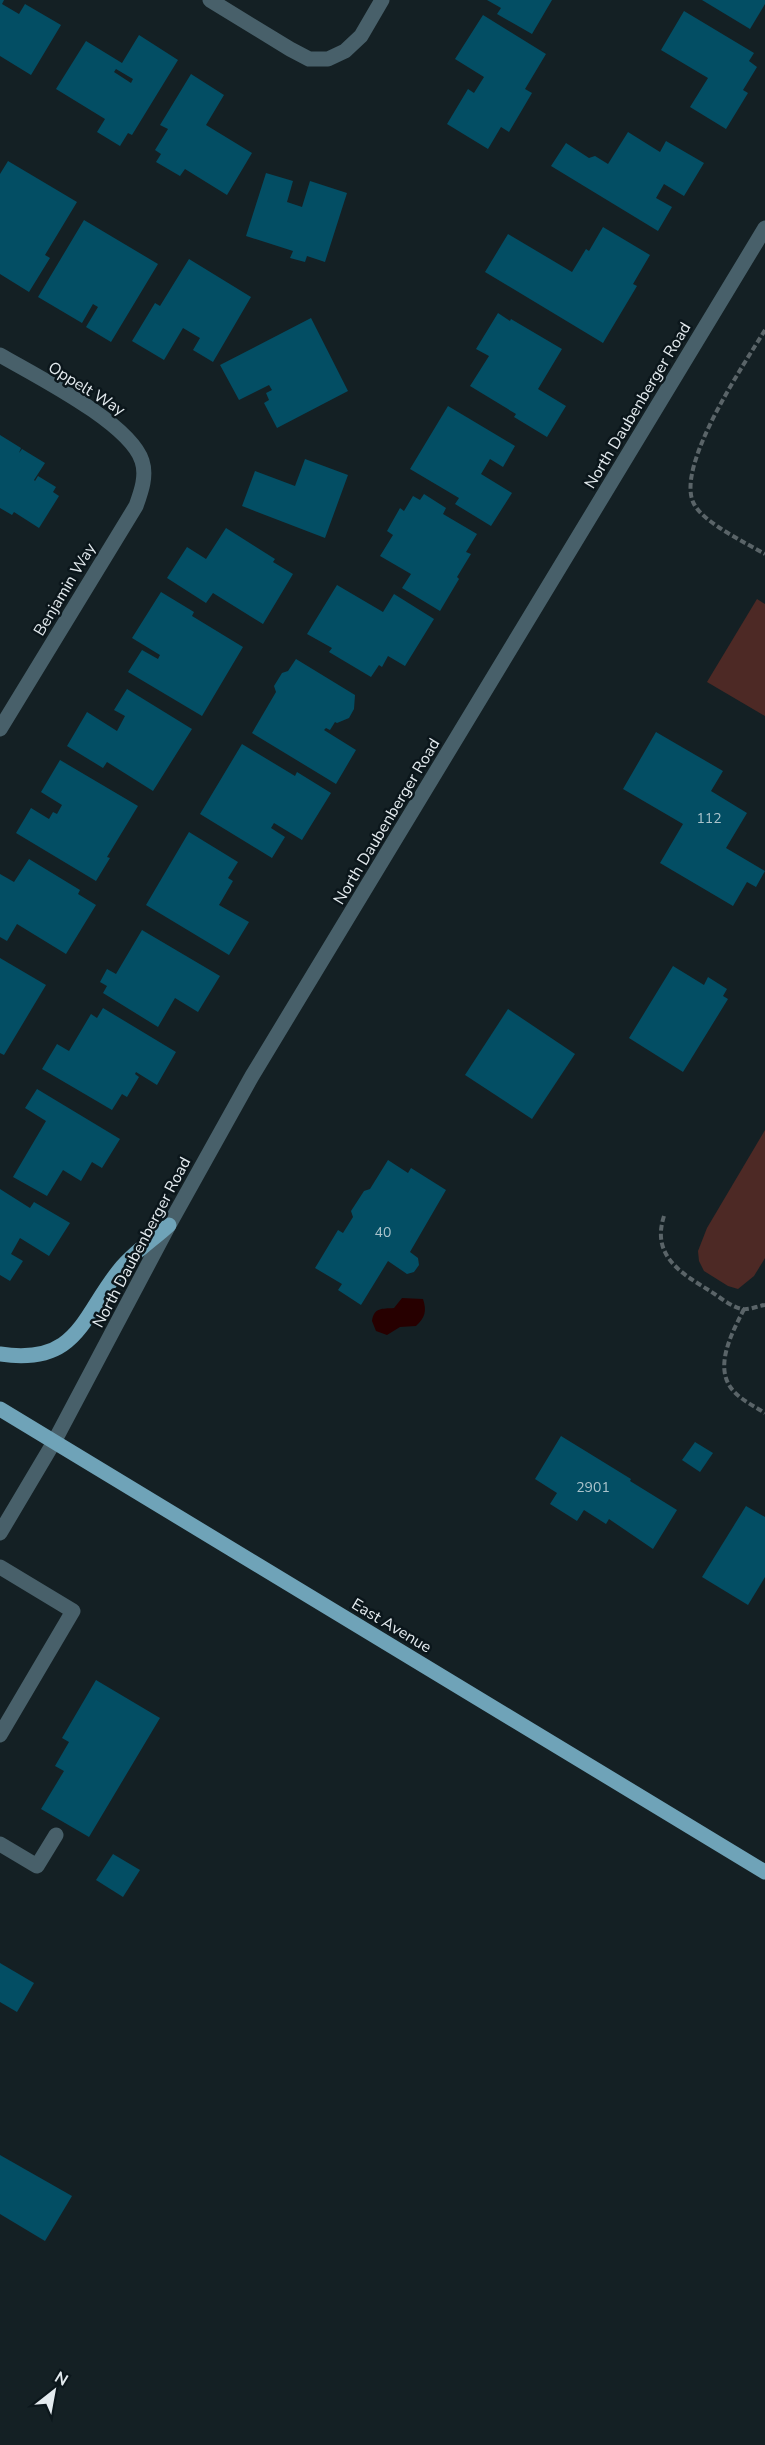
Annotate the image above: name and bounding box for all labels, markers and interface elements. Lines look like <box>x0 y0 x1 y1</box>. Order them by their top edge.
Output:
street label: North Daubenberger Road <box>579 318 696 493</box>
street label: Oppelt Way <box>44 356 130 422</box>
street label: Benjamin Way <box>28 538 102 640</box>
street label: North Daubenberger Road <box>328 734 445 909</box>
house number: 112 <box>696 809 722 828</box>
street label: North Daubenberger Road <box>87 1153 196 1332</box>
house number: 40 <box>375 1223 391 1242</box>
house number: 2901 <box>576 1478 610 1497</box>
street label: East Avenue <box>347 1593 435 1658</box>
north arrow <box>24 2361 84 2421</box>
text: N <box>50 2366 72 2392</box>

